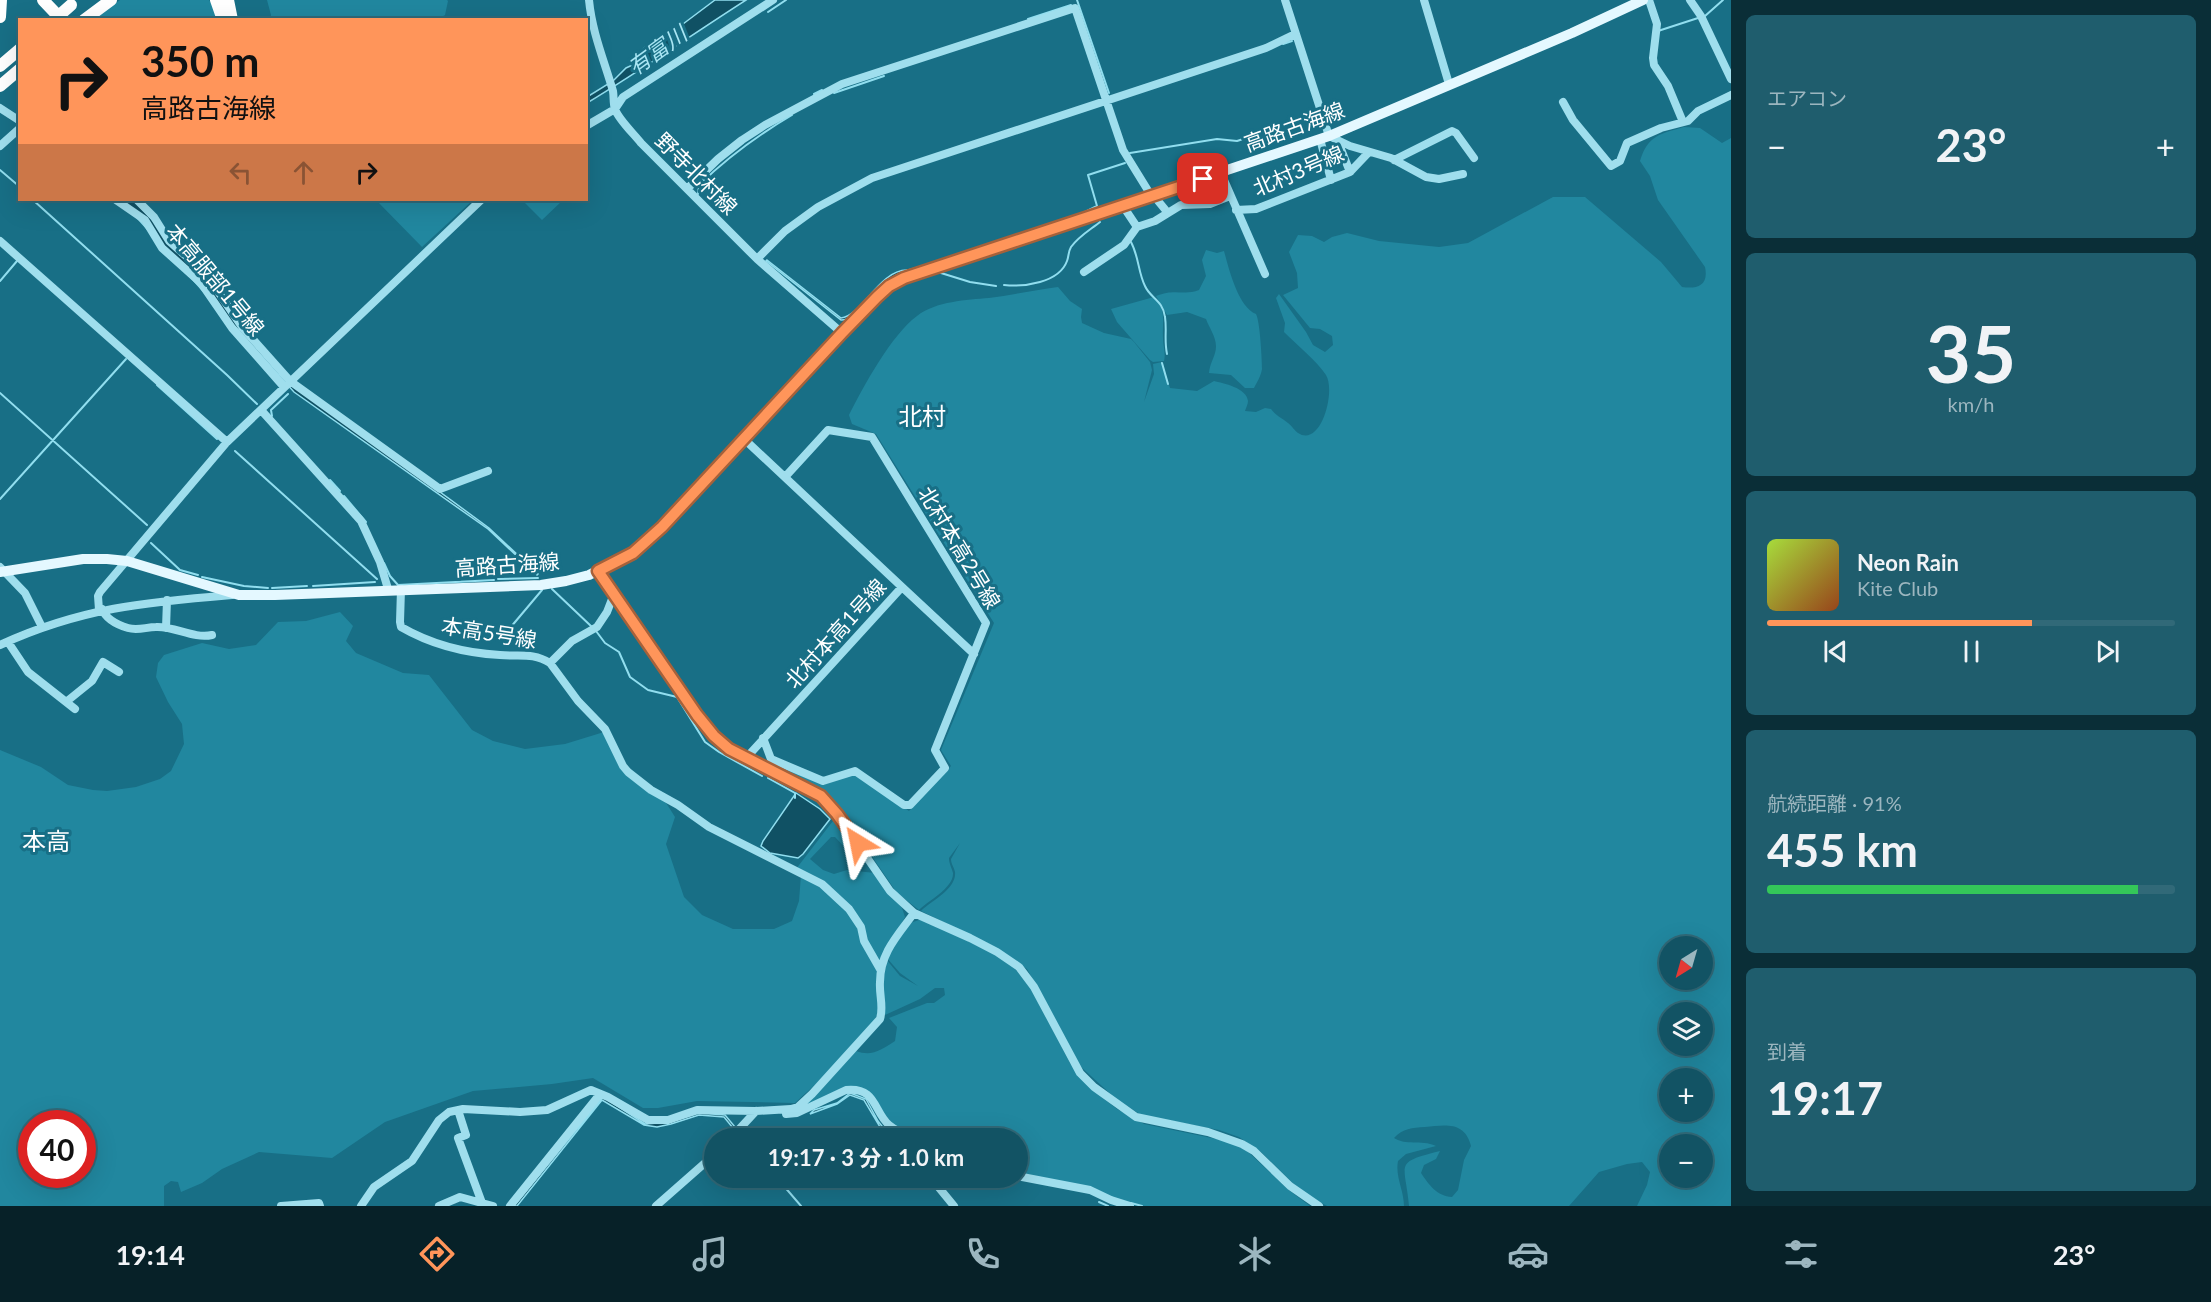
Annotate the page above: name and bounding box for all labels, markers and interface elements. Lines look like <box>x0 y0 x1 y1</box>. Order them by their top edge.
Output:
water label: 有富川 <box>622 19 693 80</box>
text: 350 m <box>141 36 259 86</box>
icon: right <box>42 42 120 120</box>
text: エアコン <box>1767 86 1847 110</box>
text: 高路古海線 <box>141 91 276 124</box>
street label: 高路古海線 <box>1240 96 1348 156</box>
text: 23° <box>1936 118 2006 172</box>
text: − <box>1767 126 1786 166</box>
text: + <box>2156 126 2175 166</box>
street label: 野寺北村線 <box>651 127 743 219</box>
street label: 北村3号線 <box>1249 140 1347 200</box>
pin <box>1177 153 1228 204</box>
icon: left <box>224 156 257 189</box>
icon: ahead <box>287 156 320 189</box>
icon: right <box>350 156 383 189</box>
icon: arrive <box>1186 162 1219 195</box>
street label: 本高服部1号線 <box>162 218 270 340</box>
text: 35 <box>1926 306 2016 400</box>
text: km/h <box>1948 392 1994 416</box>
district label: 北村 <box>898 401 946 430</box>
street label: 北村本高2号線 <box>914 481 1006 613</box>
street label: 高路古海線 <box>454 548 560 580</box>
text: Neon Rain <box>1857 549 1959 576</box>
street label: 北村本高1号線 <box>779 573 891 693</box>
text: Kite Club <box>1857 576 1938 600</box>
street label: 本高5号線 <box>440 612 538 652</box>
icon: previous <box>1819 635 1852 668</box>
icon: pause <box>1955 635 1988 668</box>
icon: next <box>2091 635 2124 668</box>
text: 航続距離 · 91% <box>1767 791 1902 815</box>
position arrow <box>826 811 890 875</box>
text: 455 km <box>1767 823 1918 877</box>
district label: 本高 <box>22 826 70 855</box>
north arrow <box>1659 936 1713 990</box>
map controls <box>1659 936 1713 1188</box>
button: layers <box>1659 1002 1713 1056</box>
text: 到着 <box>1767 1039 1807 1063</box>
button: + <box>1659 1068 1713 1122</box>
text: 19:17 <box>1767 1071 1883 1125</box>
speed limit sign: 40 <box>18 1110 96 1188</box>
button: − <box>1659 1134 1713 1188</box>
text: 19:17 · 3 分 · 1.0 km <box>768 1144 964 1171</box>
icon: directions <box>416 1233 458 1275</box>
icon: music <box>689 1233 731 1275</box>
icon: phone <box>962 1233 1004 1275</box>
icon: climate <box>1234 1233 1276 1275</box>
icon: car <box>1507 1233 1549 1275</box>
icon: filters <box>1780 1233 1822 1275</box>
text: 19:14 <box>115 1238 185 1271</box>
text: 23° <box>2053 1238 2095 1271</box>

